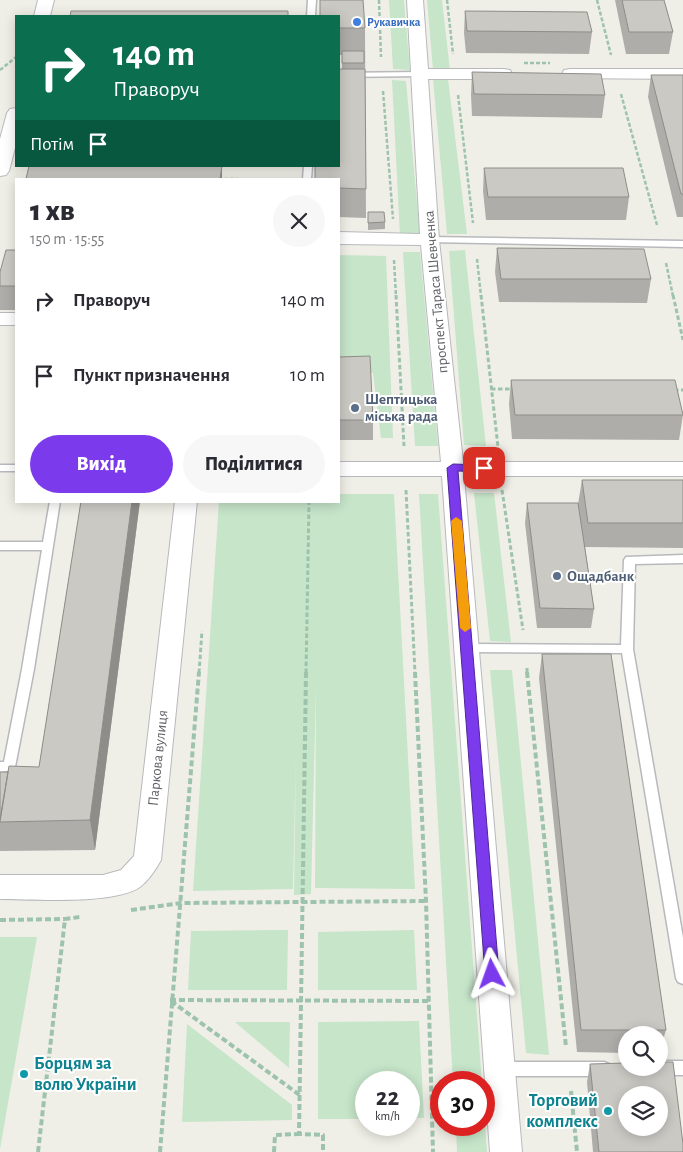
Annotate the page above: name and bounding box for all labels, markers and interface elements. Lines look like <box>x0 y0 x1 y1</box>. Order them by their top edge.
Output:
marker: Рукавичка <box>351 16 363 28</box>
place label: Рукавичка <box>367 16 421 29</box>
icon: right <box>30 35 95 100</box>
text: 140 m <box>113 37 195 72</box>
text: Праворуч <box>113 78 200 100</box>
icon: arrive <box>84 130 112 158</box>
text: Потім <box>30 135 74 154</box>
button: close <box>273 195 325 247</box>
text: 1 хв <box>30 196 75 226</box>
street label: проспект Тараса Шевченка <box>421 210 451 374</box>
text: 150 m · 15:55 <box>30 231 104 247</box>
icon: right <box>30 287 58 315</box>
text: Праворуч <box>73 291 151 310</box>
text: 140 m <box>281 291 325 310</box>
icon: arrive <box>30 362 58 390</box>
text: Пункт призначення <box>73 366 230 385</box>
text: 10 m <box>290 366 325 385</box>
place label: Шептицька міська рада <box>365 392 438 424</box>
marker: Шептицька міська рада <box>349 402 361 414</box>
button: Вихід <box>30 435 173 493</box>
button: Поділитися <box>183 435 325 493</box>
pin <box>463 447 505 489</box>
icon: arrive <box>470 454 498 482</box>
place label: Ощадбанк <box>567 569 635 584</box>
marker: Ощадбанк <box>551 570 563 582</box>
street label: Паркова вулиця <box>145 709 171 807</box>
position arrow <box>465 947 517 999</box>
map controls <box>618 1026 668 1136</box>
button: search <box>618 1026 668 1076</box>
place label: Борцям за волю України <box>34 1055 137 1094</box>
marker: Борцям за волю України <box>18 1068 30 1080</box>
speed limit sign: 30 <box>430 1071 495 1136</box>
text: 22 <box>376 1085 399 1110</box>
button: layers <box>618 1086 668 1136</box>
place label: Торговий комплекс <box>526 1092 598 1131</box>
marker: Торговий комплекс <box>602 1105 614 1117</box>
text: km/h <box>375 1110 400 1122</box>

